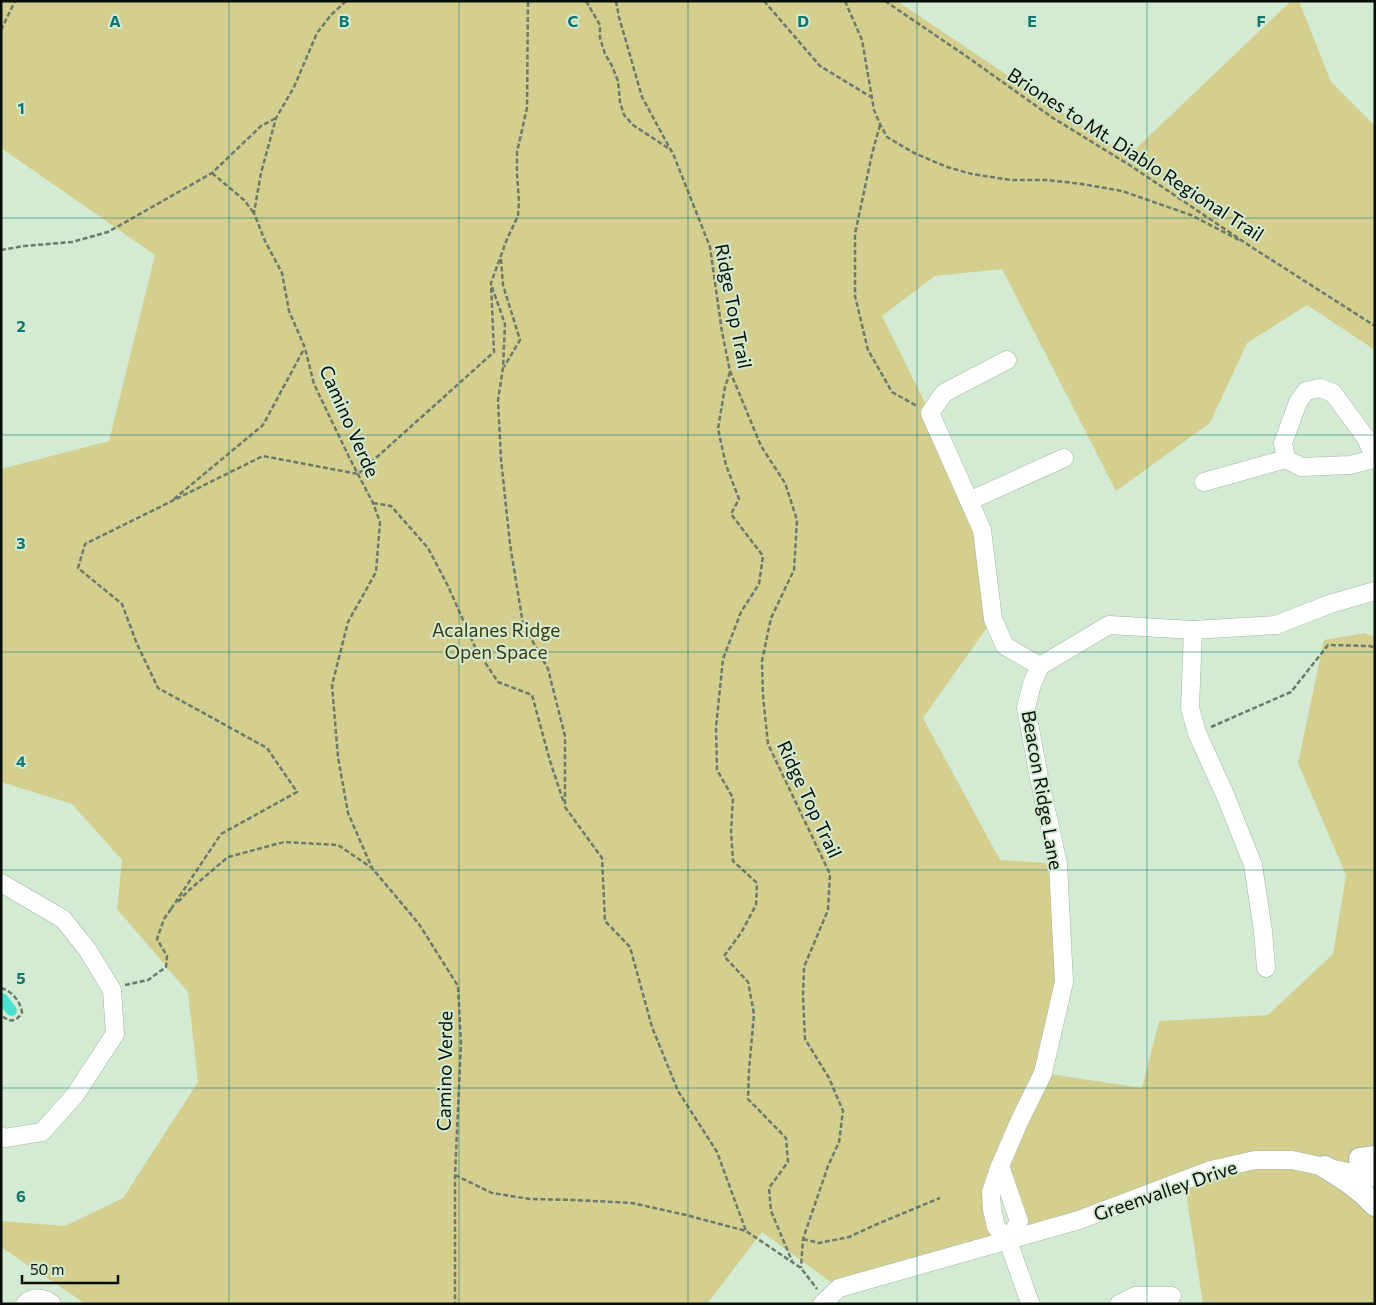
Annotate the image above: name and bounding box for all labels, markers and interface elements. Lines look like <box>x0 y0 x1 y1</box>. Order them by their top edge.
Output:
text: A <box>109 11 121 30</box>
text: B <box>339 11 350 30</box>
text: C <box>568 11 579 30</box>
text: D <box>797 11 809 30</box>
text: E <box>1027 11 1037 30</box>
text: F <box>1256 11 1266 30</box>
street label: Briones to Mt. Diablo Regional Trail <box>1004 62 1268 246</box>
text: 1 <box>17 98 25 117</box>
street label: Ridge Top Trail <box>711 242 757 370</box>
text: 2 <box>16 316 26 335</box>
street label: Camino Verde <box>315 361 385 481</box>
text: 3 <box>16 533 26 552</box>
park label: Acalanes Ridge Open Space <box>432 618 560 663</box>
street label: Beacon Ridge Lane <box>1018 708 1068 872</box>
street label: Ridge Top Trail <box>773 737 847 861</box>
text: 4 <box>16 751 26 770</box>
text: 5 <box>16 968 26 987</box>
street label: Camino Verde <box>431 1011 457 1131</box>
street label: Greenvalley Drive <box>1090 1155 1240 1225</box>
text: 6 <box>16 1186 26 1205</box>
scale bar <box>22 1252 119 1284</box>
text: 50 m <box>30 1260 64 1278</box>

